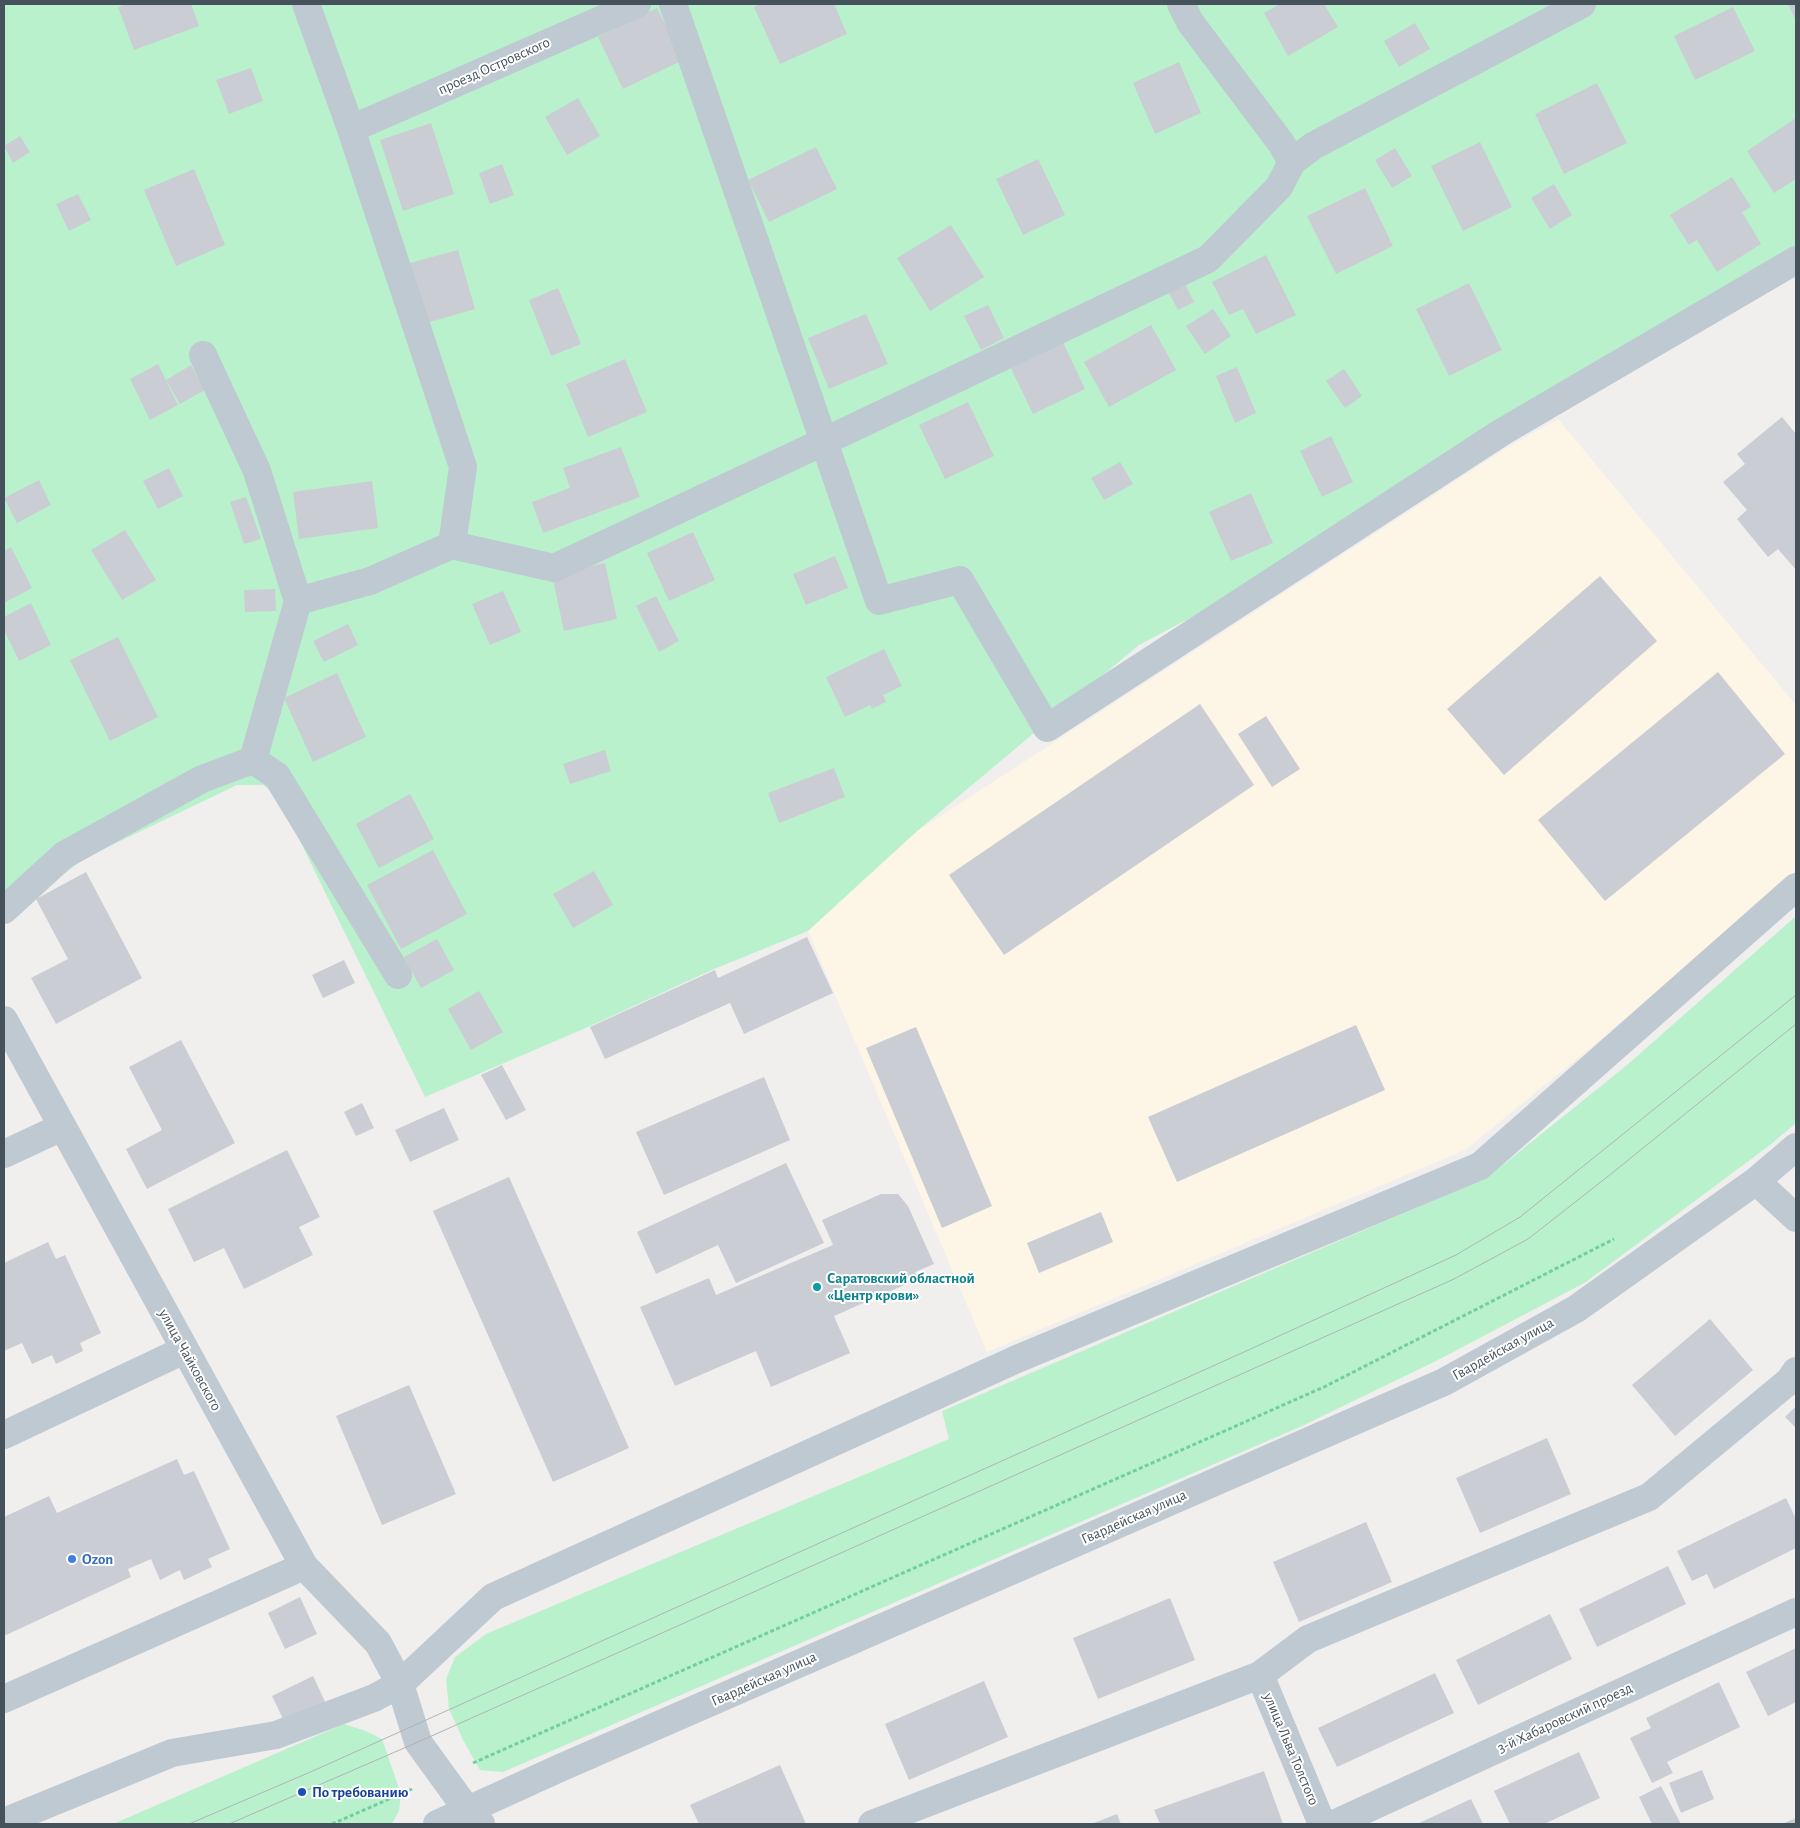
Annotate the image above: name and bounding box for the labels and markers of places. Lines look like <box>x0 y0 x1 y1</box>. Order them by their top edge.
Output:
place label: Саратовский областной «Центр крови» <box>827 1269 975 1304</box>
marker: Саратовский областной «Центр крови» <box>811 1281 823 1293</box>
place label: Ozon <box>82 1550 113 1568</box>
marker: Ozon <box>66 1553 78 1565</box>
place label: По требованию <box>312 1783 408 1801</box>
marker: По требованию <box>296 1786 308 1798</box>

